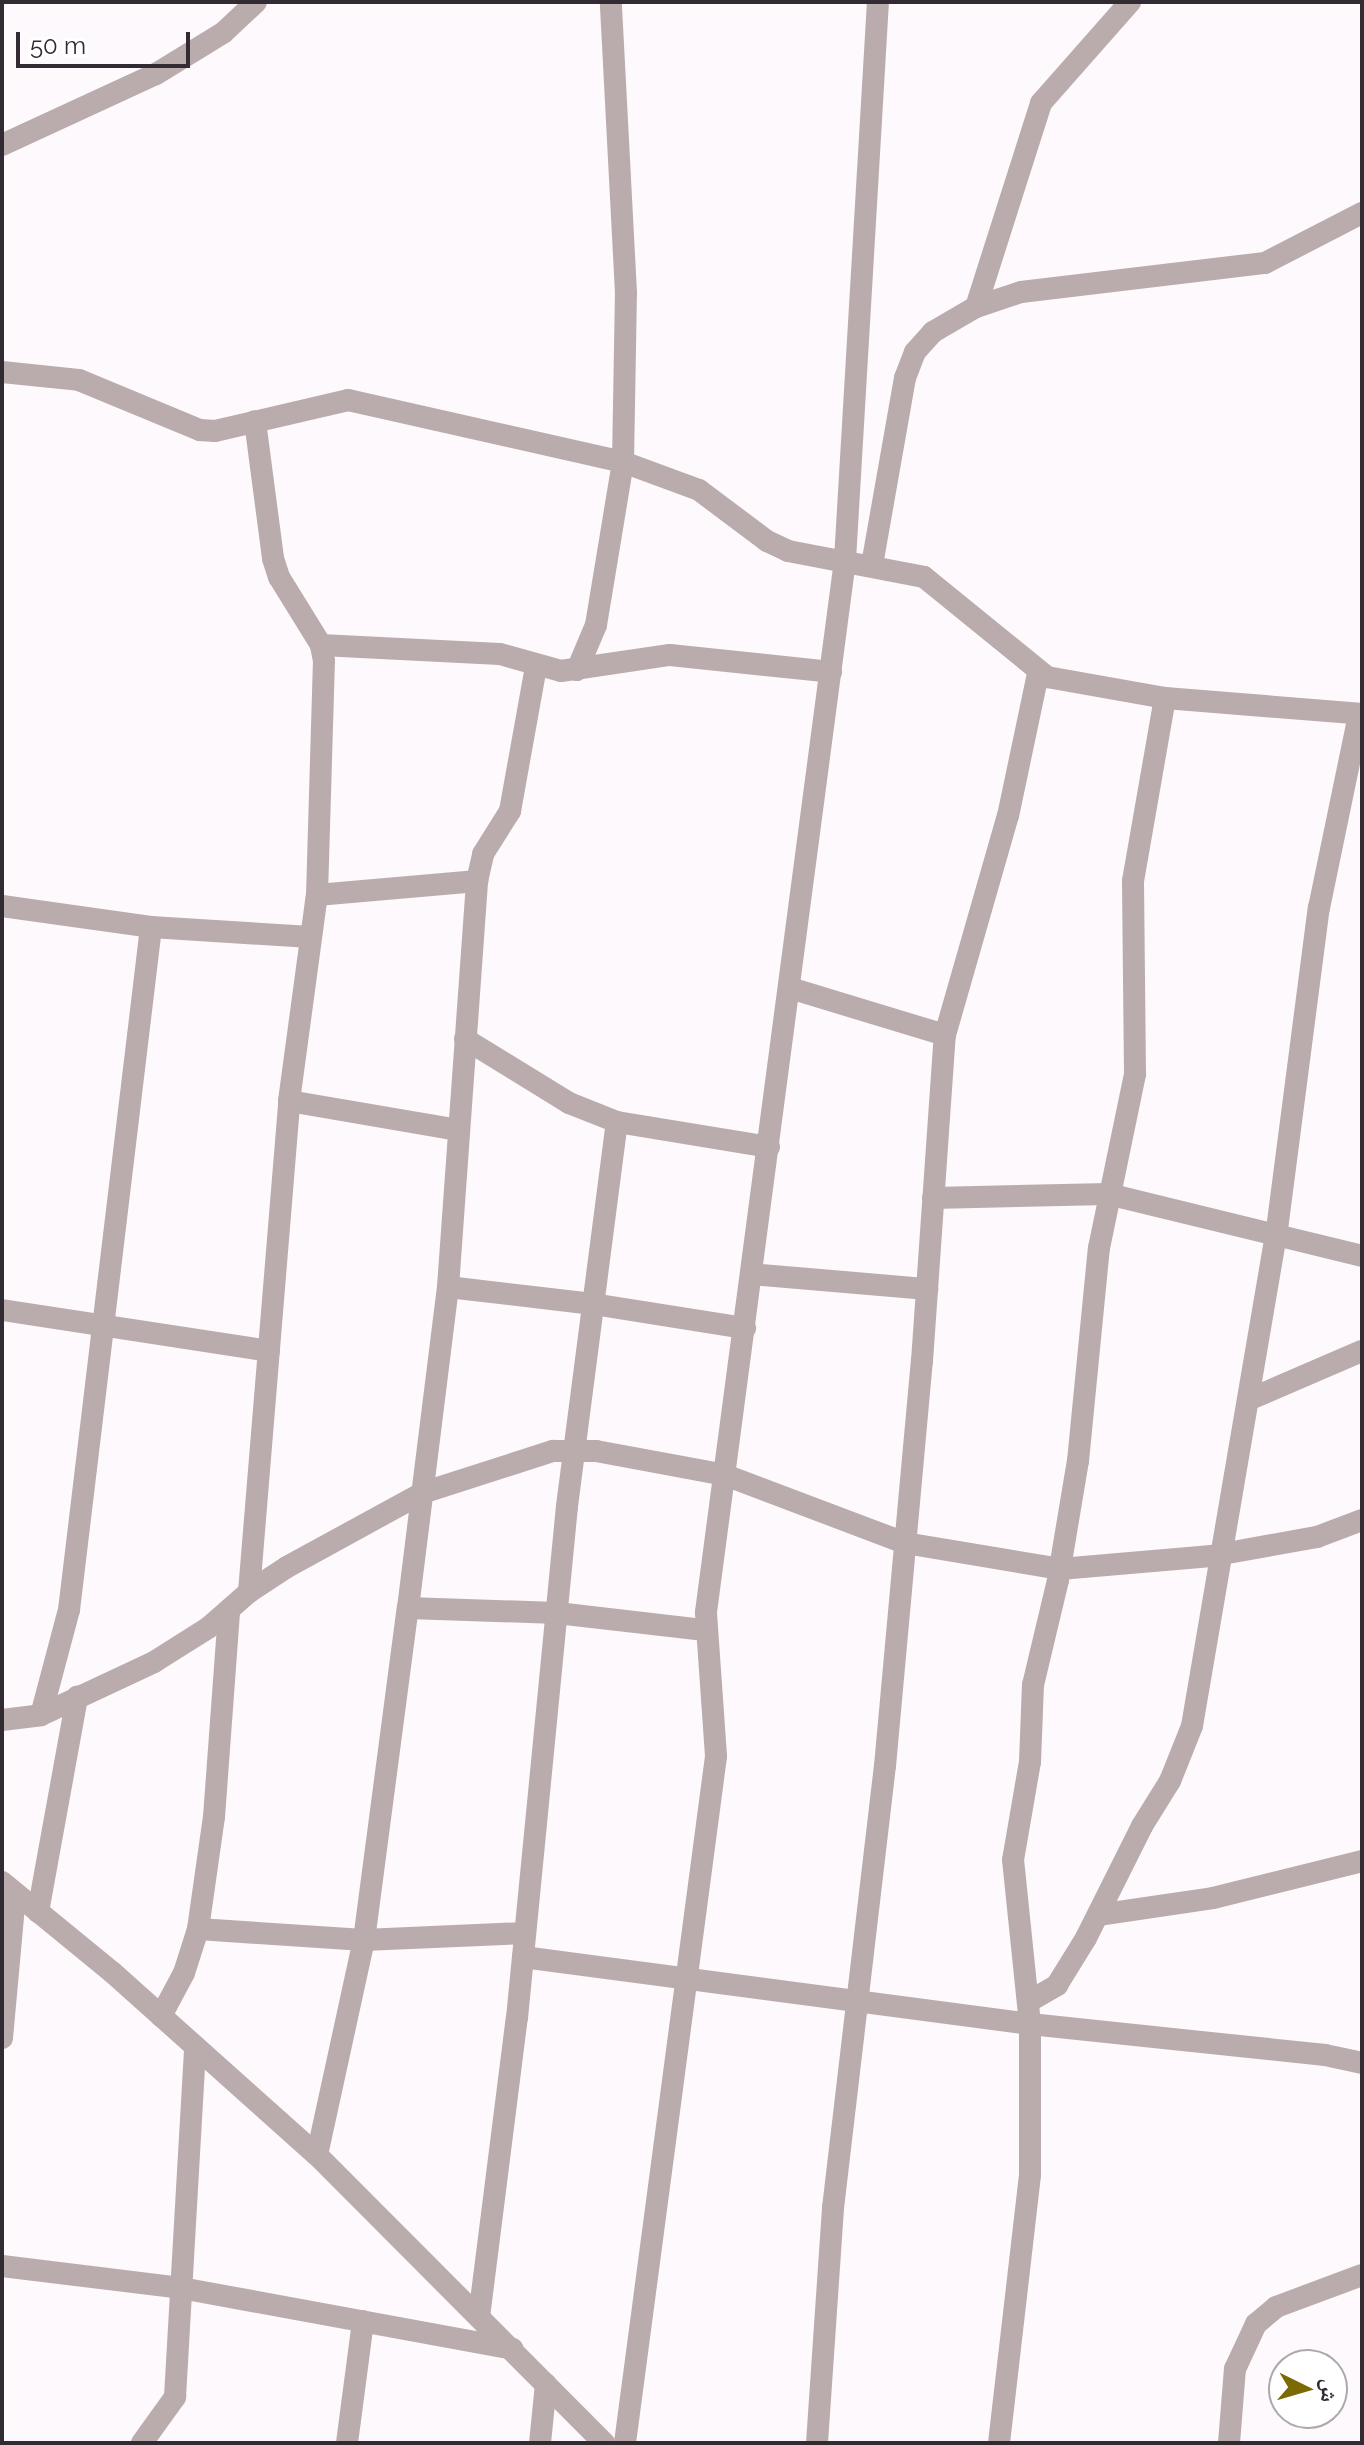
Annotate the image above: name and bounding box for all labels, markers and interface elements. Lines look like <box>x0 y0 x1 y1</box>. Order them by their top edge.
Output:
scale bar <box>20 16 194 66</box>
text: 50 m <box>30 31 86 60</box>
north arrow <box>1268 2349 1348 2429</box>
text: ش <box>1316 2378 1344 2404</box>

